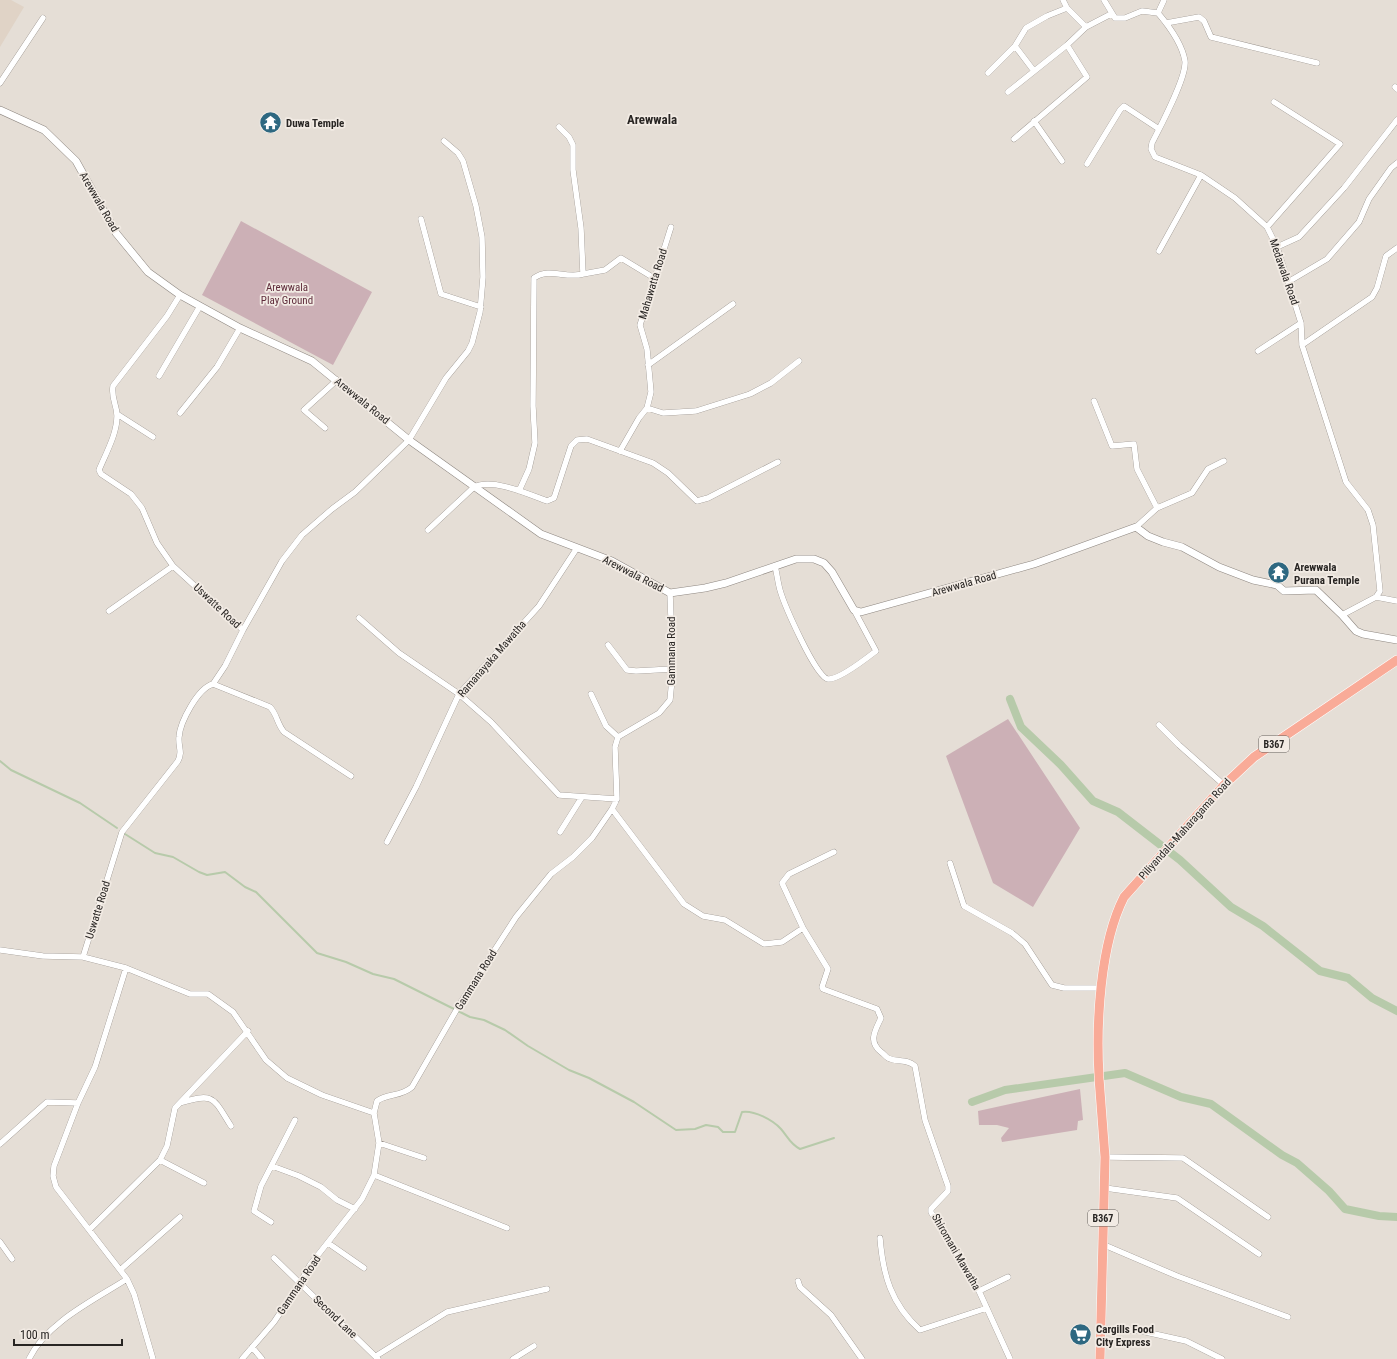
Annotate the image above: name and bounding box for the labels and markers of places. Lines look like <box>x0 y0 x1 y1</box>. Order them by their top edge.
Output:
temple icon: Duwa Temple <box>257 110 283 136</box>
place label: Duwa Temple <box>286 117 344 130</box>
temple icon: Arewwala Purana Temple <box>1265 560 1291 586</box>
place label: Arewwala Purana Temple <box>1294 561 1360 587</box>
supermarket icon: Cargills Food City Express <box>1068 1322 1094 1348</box>
place label: Cargills Food City Express <box>1096 1323 1154 1349</box>

